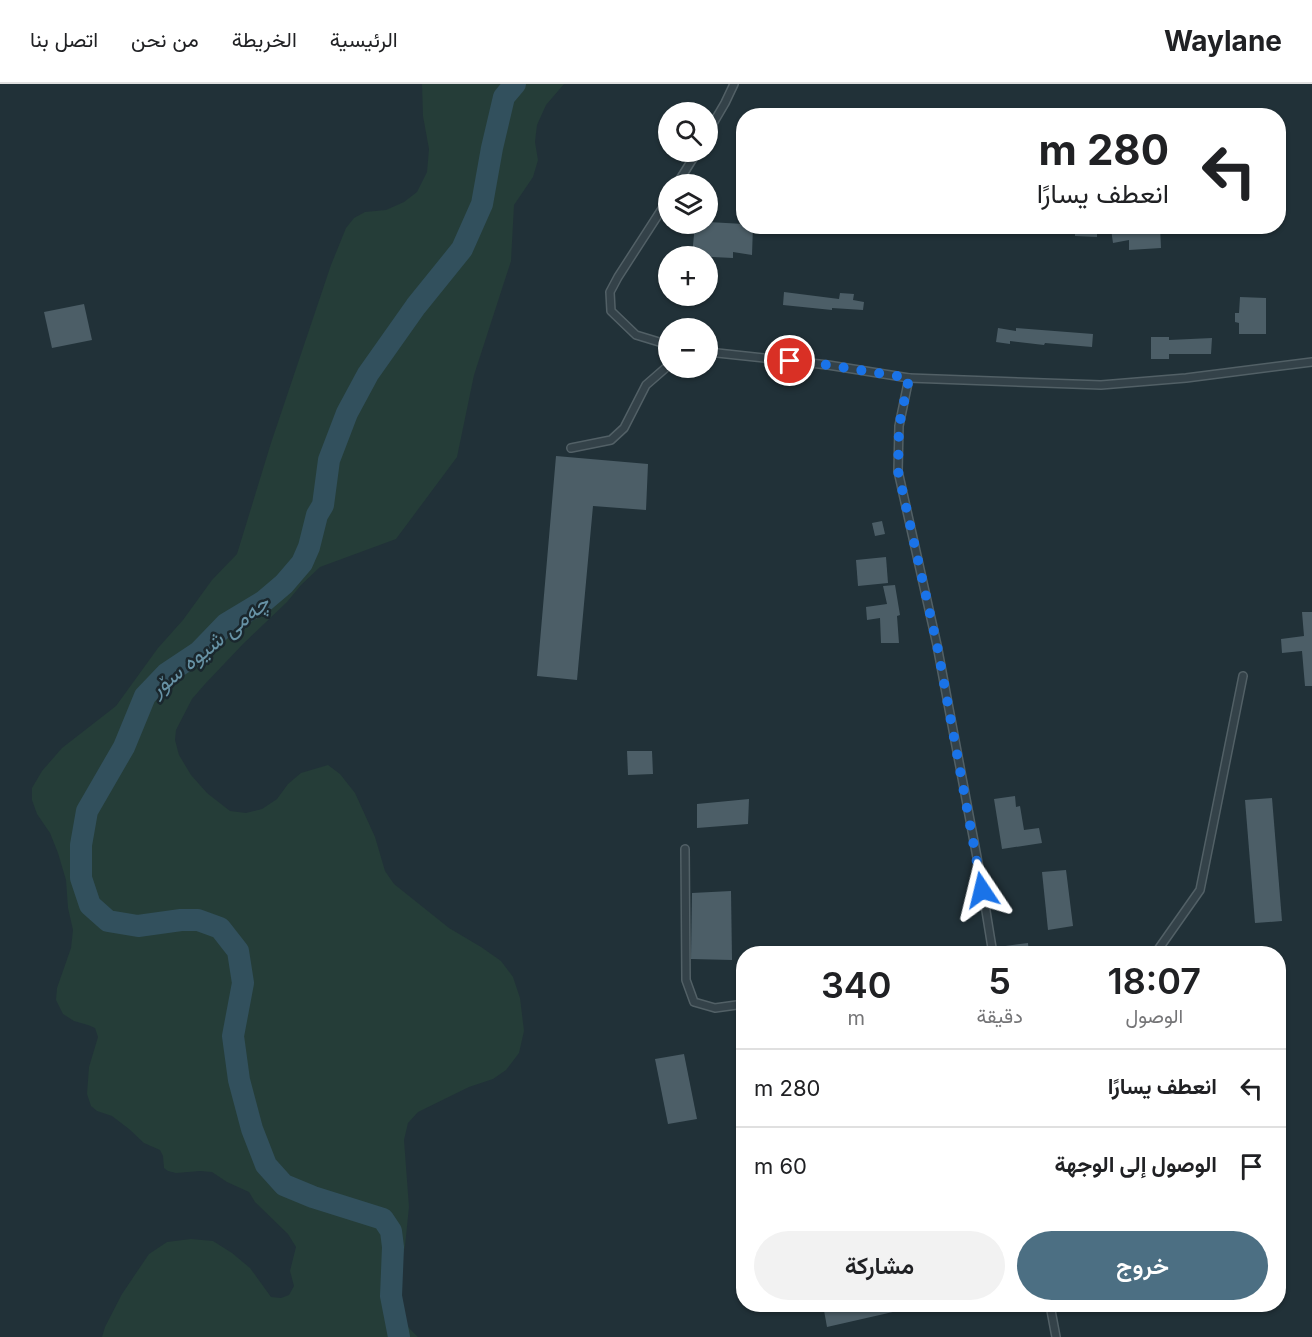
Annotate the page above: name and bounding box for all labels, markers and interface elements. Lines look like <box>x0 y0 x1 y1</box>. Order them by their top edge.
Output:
text: Waylane <box>1164 24 1282 58</box>
text: اتصل بنا <box>30 27 98 52</box>
text: من نحن <box>131 27 199 52</box>
text: الخريطة <box>232 27 297 52</box>
text: الرئيسية <box>330 27 398 52</box>
map controls <box>658 102 718 378</box>
button: search <box>658 102 718 162</box>
text: 280 m <box>1039 124 1169 175</box>
icon: left <box>1190 132 1268 210</box>
button: layers <box>658 174 718 234</box>
text: انعطف يسارًا <box>1037 177 1169 210</box>
button: + <box>658 246 718 306</box>
button: − <box>658 318 718 378</box>
pin <box>764 335 815 386</box>
icon: arrive <box>773 344 806 377</box>
water label: چەمی شیوە سۆر <box>142 588 276 704</box>
position arrow <box>950 858 1014 922</box>
text: 5 <box>988 959 1011 1003</box>
text: 18:07 <box>1108 959 1201 1003</box>
text: 340 <box>821 963 892 1007</box>
text: دقيقة <box>976 1004 1023 1028</box>
text: الوصول <box>1125 1004 1183 1028</box>
text: m <box>847 1006 865 1030</box>
icon: left <box>1235 1072 1268 1105</box>
text: انعطف يسارًا <box>1108 1073 1217 1099</box>
text: 280 m <box>754 1075 820 1101</box>
icon: arrive <box>1235 1150 1268 1183</box>
text: الوصول إلى الوجهة <box>1054 1151 1217 1177</box>
text: 60 m <box>754 1153 807 1179</box>
button: مشاركة <box>754 1231 1005 1300</box>
button: خروج <box>1017 1231 1268 1300</box>

